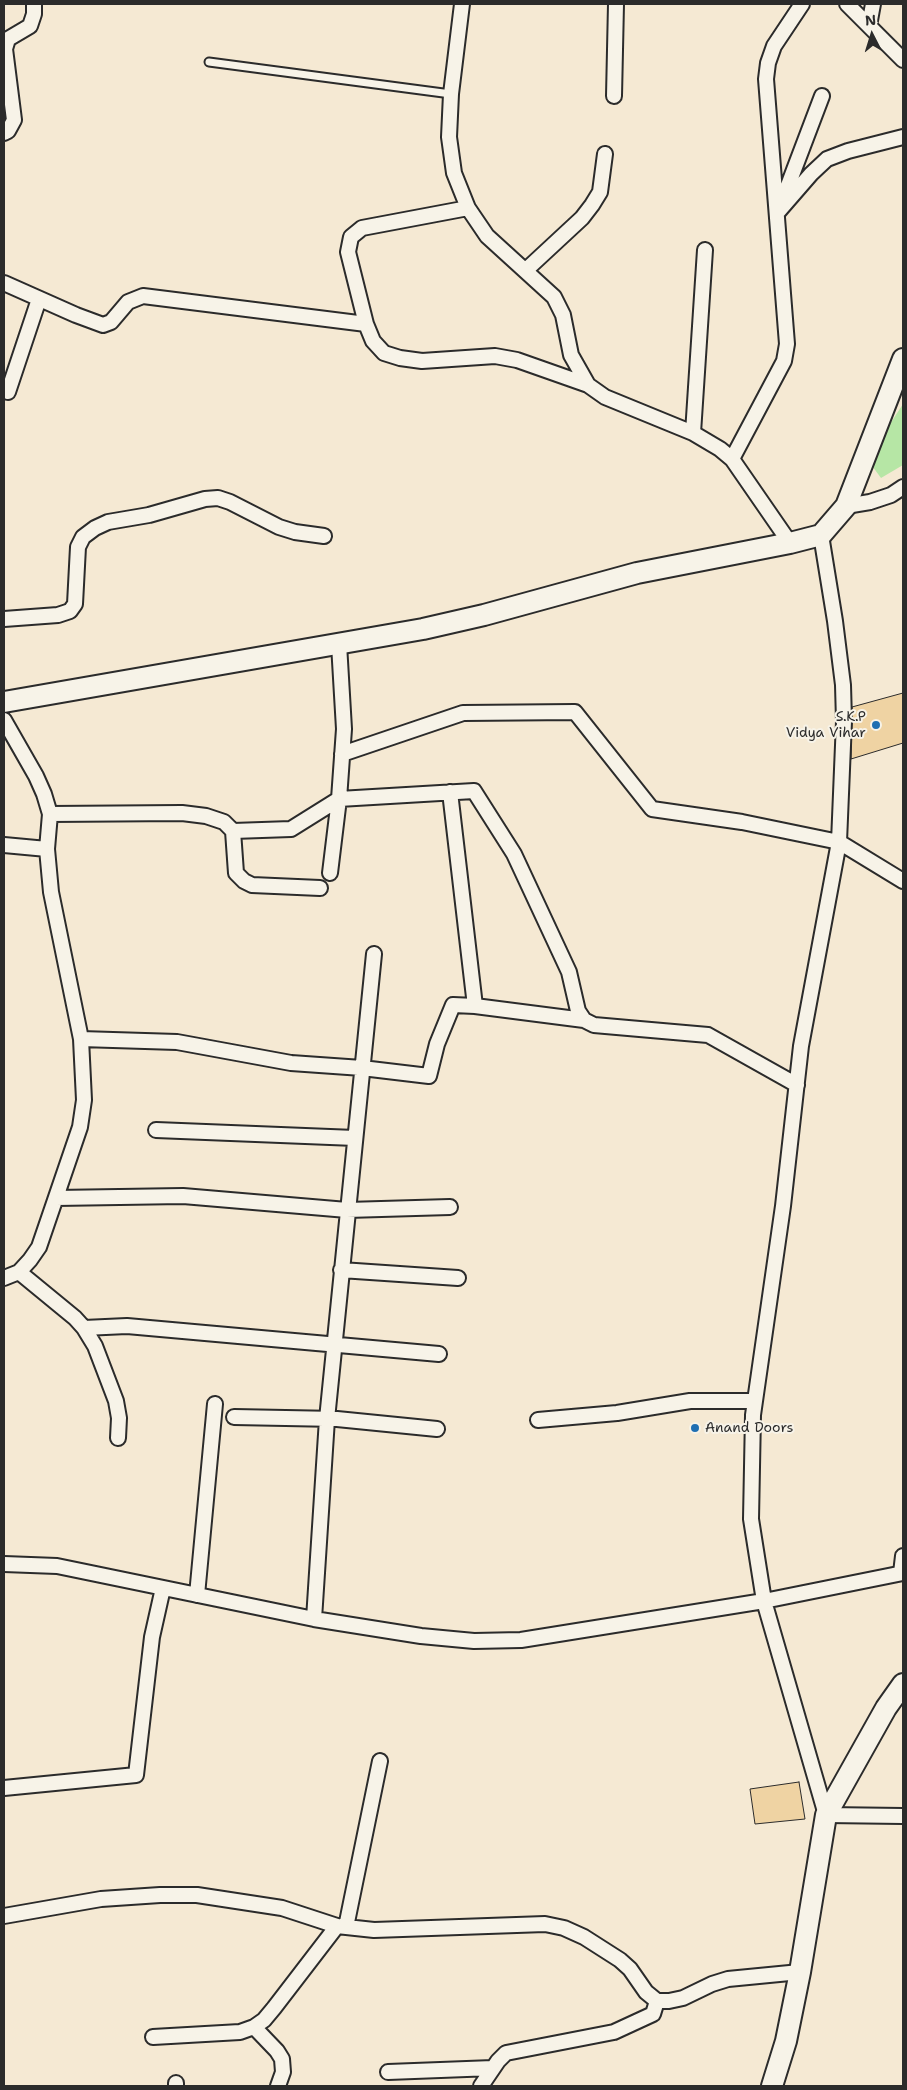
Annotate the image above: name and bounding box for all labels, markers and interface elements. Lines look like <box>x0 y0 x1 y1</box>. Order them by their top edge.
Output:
north arrow <box>847 10 897 60</box>
text: N <box>864 11 877 30</box>
place label: S.K.P Vidya Vihar <box>786 709 866 742</box>
marker: S.K.P Vidya Vihar <box>870 719 882 731</box>
place label: Anand Doors <box>705 1420 793 1436</box>
marker: Anand Doors <box>689 1422 701 1434</box>

